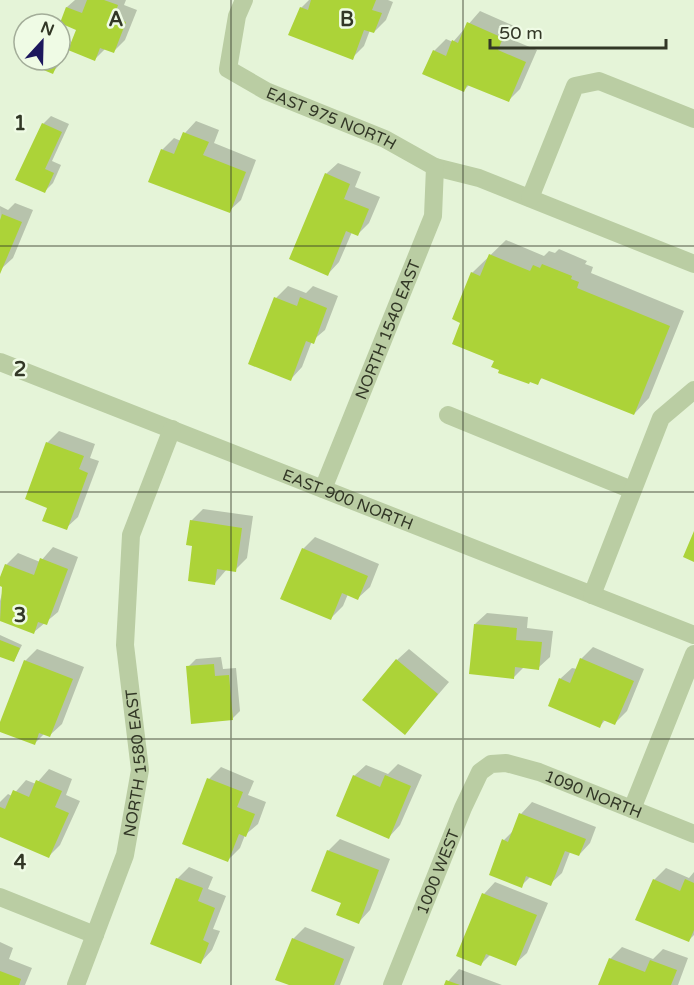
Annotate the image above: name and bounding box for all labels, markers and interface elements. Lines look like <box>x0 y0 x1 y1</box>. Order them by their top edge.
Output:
text: A <box>109 8 124 32</box>
text: B <box>340 8 354 32</box>
north arrow <box>12 12 72 72</box>
scale bar <box>490 12 666 50</box>
text: N <box>38 17 57 41</box>
text: 50 m <box>499 22 543 44</box>
street label: EAST 975 NORTH <box>263 83 400 154</box>
text: 1 <box>14 112 26 136</box>
street label: NORTH 1540 EAST <box>351 257 425 403</box>
text: 2 <box>14 358 26 382</box>
street label: EAST 900 NORTH <box>279 465 416 535</box>
text: 3 <box>14 604 26 628</box>
street label: NORTH 1580 EAST <box>119 688 151 839</box>
street label: 1090 NORTH <box>541 766 645 823</box>
street label: 1000 WEST <box>412 826 464 918</box>
text: 4 <box>14 851 27 875</box>

